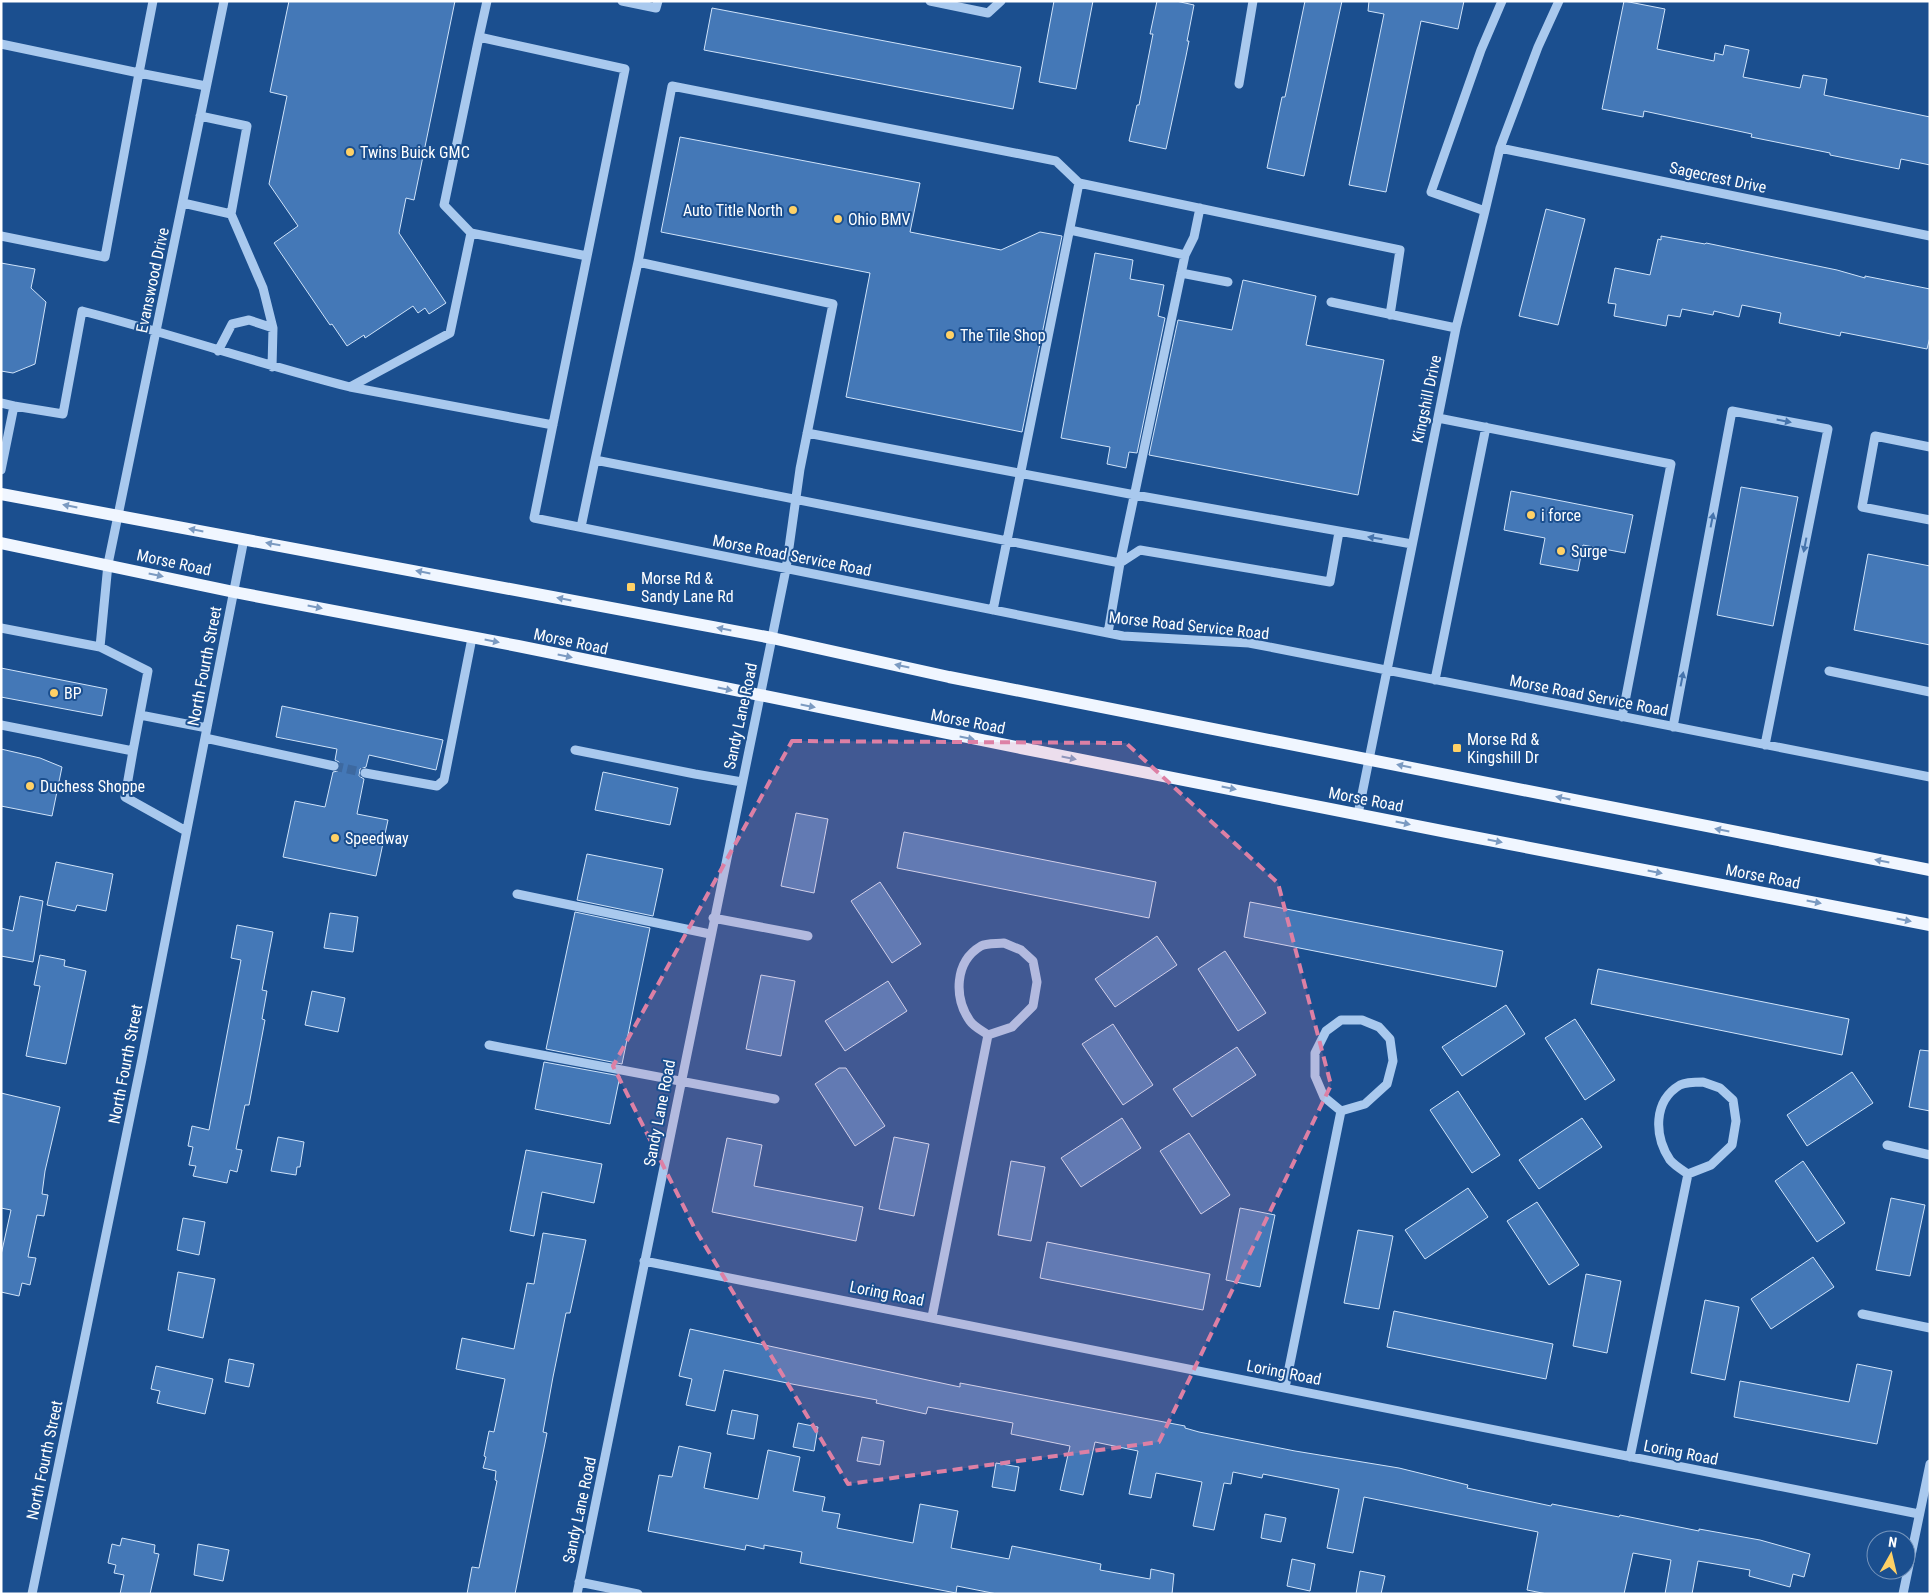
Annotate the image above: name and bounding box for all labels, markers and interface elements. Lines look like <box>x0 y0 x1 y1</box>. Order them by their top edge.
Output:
place label: Twins Buick GMC <box>360 143 470 162</box>
marker: Twins Buick GMC <box>344 146 356 158</box>
street label: Sagecrest Drive <box>1668 158 1768 197</box>
place label: Auto Title North <box>683 201 783 220</box>
marker: Auto Title North <box>787 204 799 216</box>
place label: Ohio BMV <box>848 210 911 229</box>
marker: Ohio BMV <box>832 213 844 225</box>
street label: Evanswood Drive <box>132 226 173 335</box>
place label: The Tile Shop <box>960 326 1046 345</box>
marker: The Tile Shop <box>944 329 956 341</box>
street label: Kingshill Drive <box>1408 353 1445 445</box>
one-way arrow <box>1776 417 1792 425</box>
one-way arrow <box>61 502 77 510</box>
place label: i force <box>1541 506 1581 525</box>
marker: i force <box>1525 509 1537 521</box>
one-way arrow <box>1709 511 1717 527</box>
one-way arrow <box>187 525 203 533</box>
street label: Morse Road Service Road <box>711 531 873 580</box>
one-way arrow <box>1367 534 1383 542</box>
one-way arrow <box>1801 537 1809 552</box>
one-way arrow <box>265 540 281 548</box>
place label: Surge <box>1571 542 1607 561</box>
street label: Morse Road <box>135 545 213 580</box>
marker: Surge <box>1555 545 1567 557</box>
one-way arrow <box>414 568 430 576</box>
place label: Morse Rd & Sandy Lane Rd <box>641 569 734 606</box>
one-way arrow <box>148 571 163 579</box>
marker: Morse Rd & Sandy Lane Rd <box>625 581 637 593</box>
one-way arrow <box>556 594 572 602</box>
street label: North Fourth Street <box>184 604 225 728</box>
one-way arrow <box>307 604 323 612</box>
street label: Morse Road Service Road <box>1108 608 1270 643</box>
street label: Morse Road <box>532 624 610 659</box>
one-way arrow <box>716 625 732 633</box>
one-way arrow <box>484 638 500 646</box>
one-way arrow <box>558 652 573 660</box>
street label: Sandy Lane Road <box>720 661 761 771</box>
one-way arrow <box>893 662 909 670</box>
street label: Morse Road Service Road <box>1508 671 1670 720</box>
one-way arrow <box>1679 671 1687 687</box>
place label: BP <box>64 684 82 703</box>
one-way arrow <box>717 685 732 693</box>
marker: BP <box>48 687 60 699</box>
one-way arrow <box>800 702 815 710</box>
street label: Morse Road <box>929 705 1007 738</box>
place label: Morse Rd & Kingshill Dr <box>1467 730 1540 767</box>
one-way arrow <box>960 734 976 742</box>
marker: Morse Rd & Kingshill Dr <box>1451 742 1463 754</box>
one-way arrow <box>1061 754 1077 762</box>
one-way arrow <box>1395 762 1411 770</box>
place label: Duchess Shoppe <box>40 777 145 796</box>
marker: Duchess Shoppe <box>24 780 36 792</box>
street label: Morse Road <box>1327 783 1405 816</box>
one-way arrow <box>1221 785 1237 793</box>
one-way arrow <box>1555 794 1571 802</box>
one-way arrow <box>1395 819 1410 827</box>
one-way arrow <box>1714 825 1730 833</box>
place label: Speedway <box>345 829 409 848</box>
marker: Speedway <box>329 832 341 844</box>
one-way arrow <box>1487 838 1503 846</box>
one-way arrow <box>1874 857 1889 865</box>
street label: Morse Road <box>1724 860 1802 893</box>
one-way arrow <box>1647 868 1662 876</box>
one-way arrow <box>1807 899 1823 907</box>
one-way arrow <box>1896 916 1912 924</box>
street label: North Fourth Street <box>105 1002 146 1126</box>
street label: Sandy Lane Road <box>640 1058 679 1168</box>
street label: Loring Road <box>848 1277 926 1310</box>
street label: Loring Road <box>1245 1356 1323 1389</box>
street label: North Fourth Street <box>23 1398 66 1522</box>
street label: Loring Road <box>1642 1436 1720 1469</box>
street label: Sandy Lane Road <box>559 1455 600 1565</box>
north arrow <box>1866 1530 1916 1580</box>
text: N <box>1887 1534 1898 1551</box>

